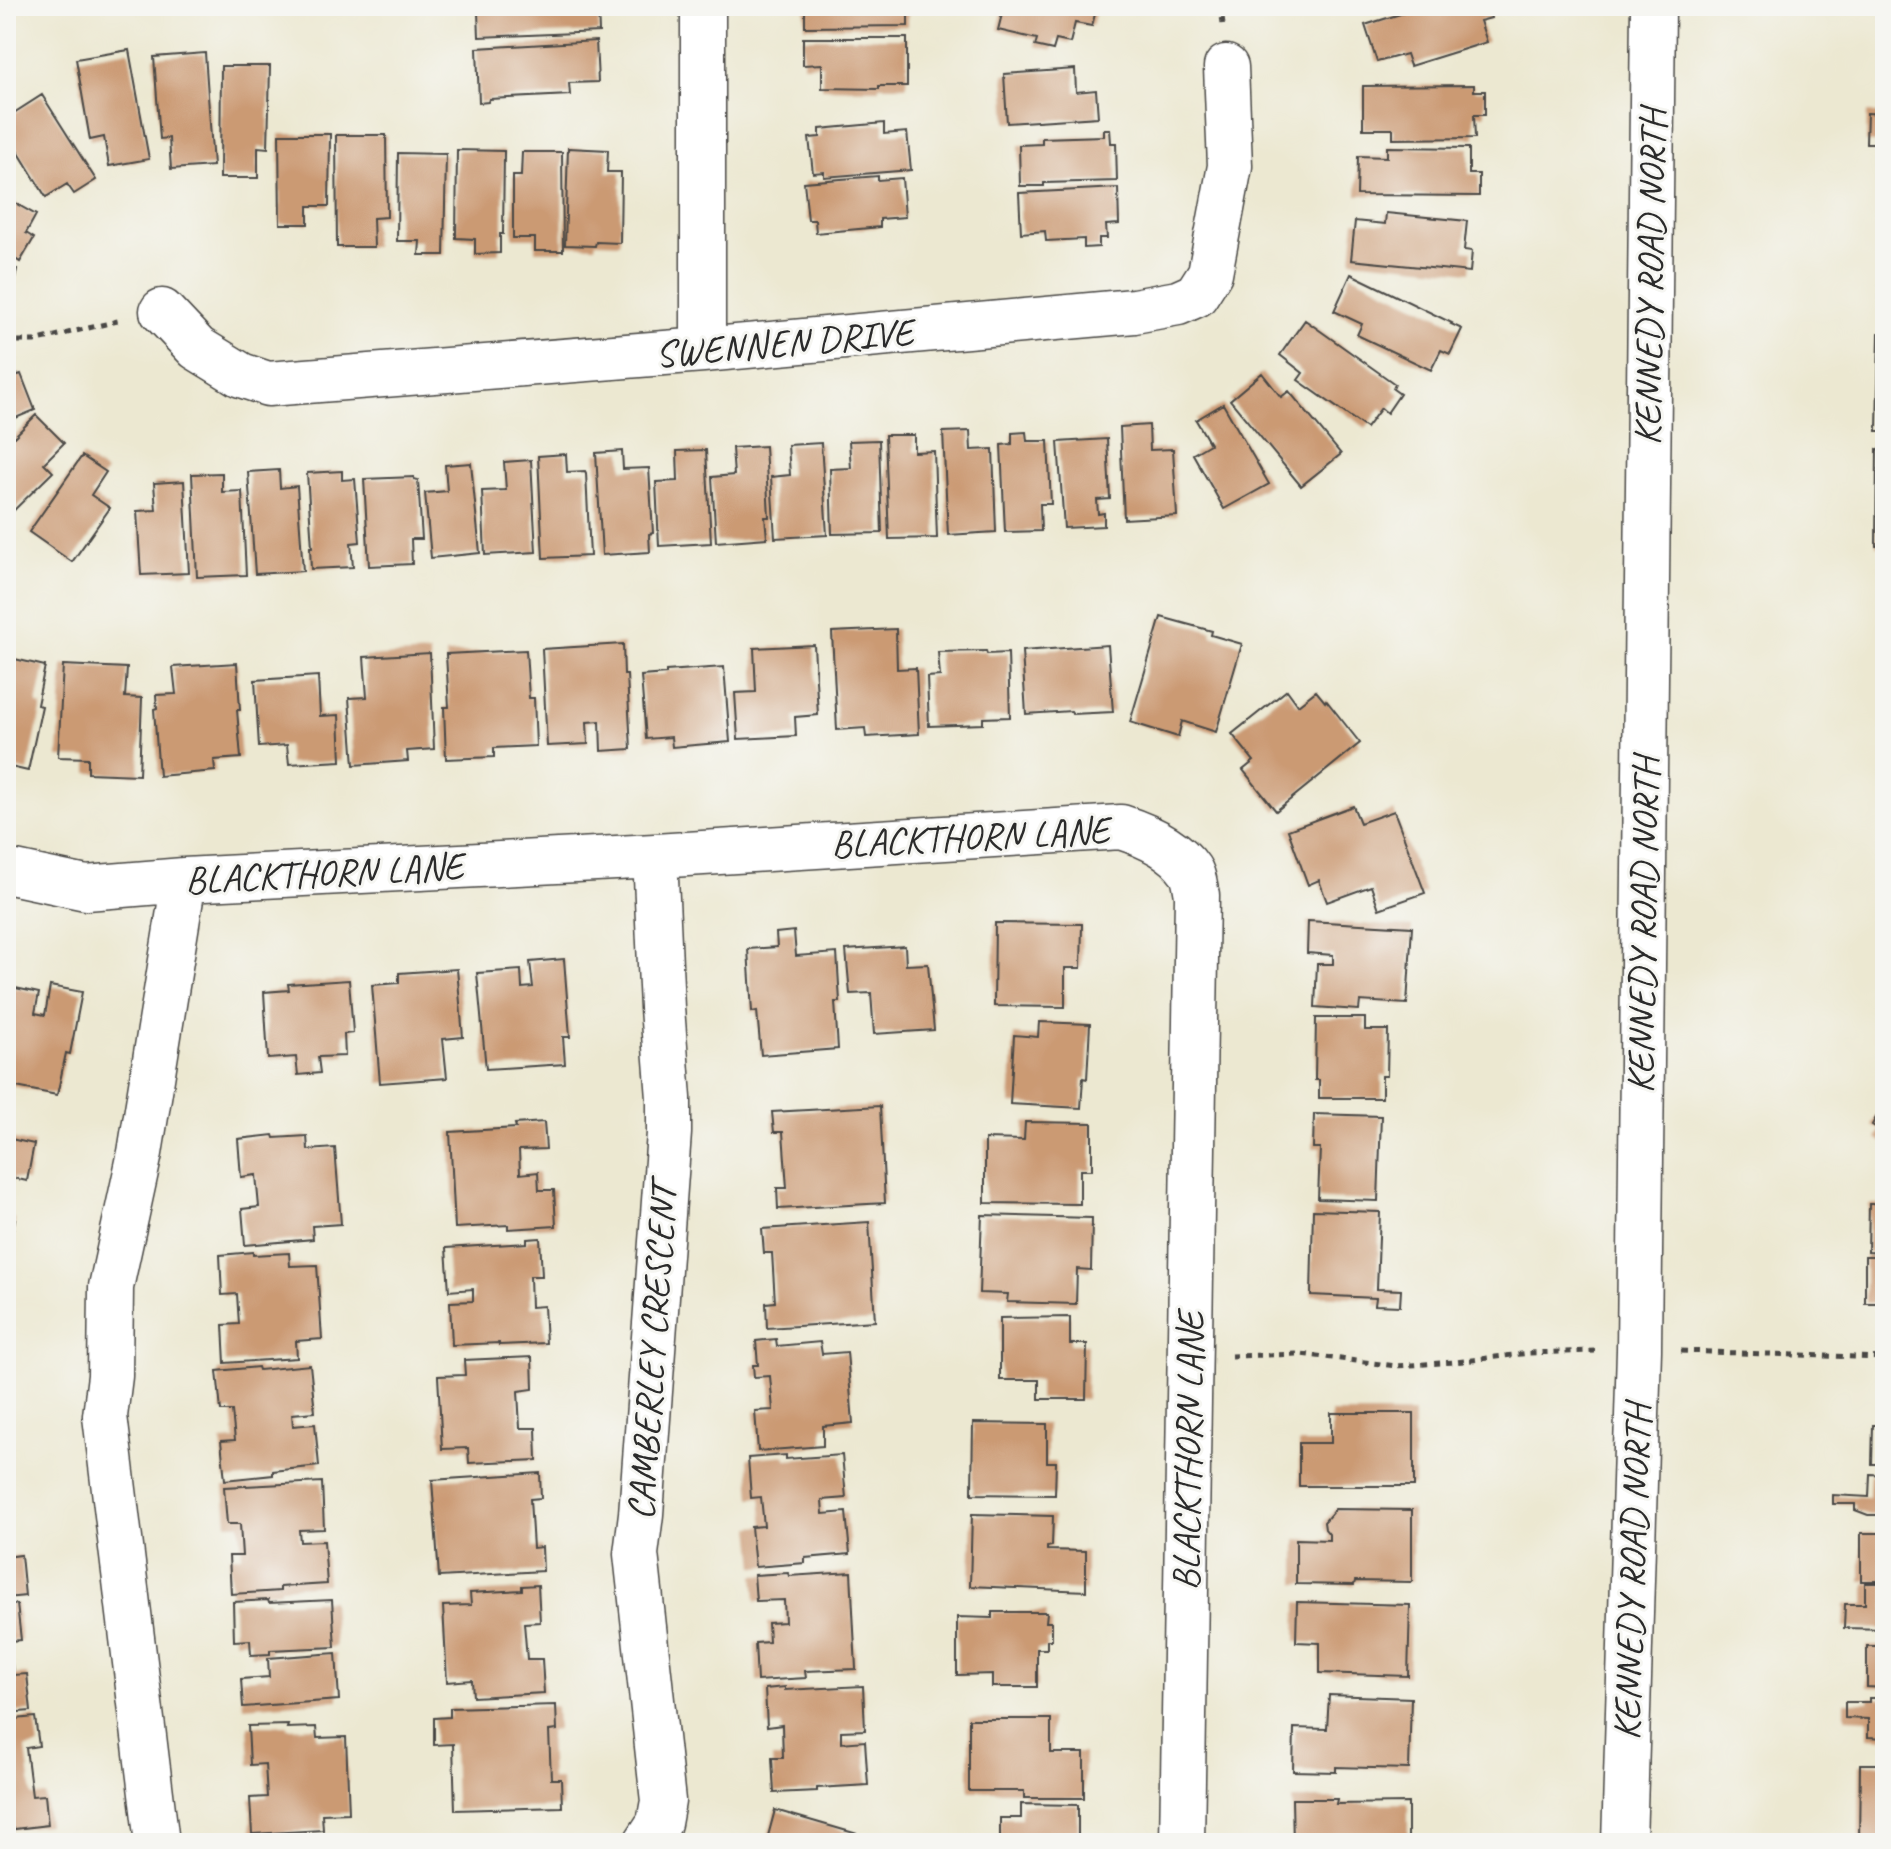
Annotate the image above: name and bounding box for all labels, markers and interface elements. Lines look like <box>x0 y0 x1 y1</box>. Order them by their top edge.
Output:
street label: KENNEDY ROAD NORTH <box>1624 103 1677 445</box>
street label: SWENNEN DRIVE <box>653 308 920 378</box>
street label: KENNEDY ROAD NORTH <box>1617 751 1670 1093</box>
street label: BLACKTHORN LANE <box>830 806 1115 868</box>
street label: BLACKTHORN LANE <box>184 842 469 904</box>
street label: CAMBERLEY CRESCENT <box>617 1173 688 1521</box>
street label: BLACKTHORN LANE <box>1162 1307 1214 1591</box>
street label: KENNEDY ROAD NORTH <box>1603 1398 1662 1741</box>

